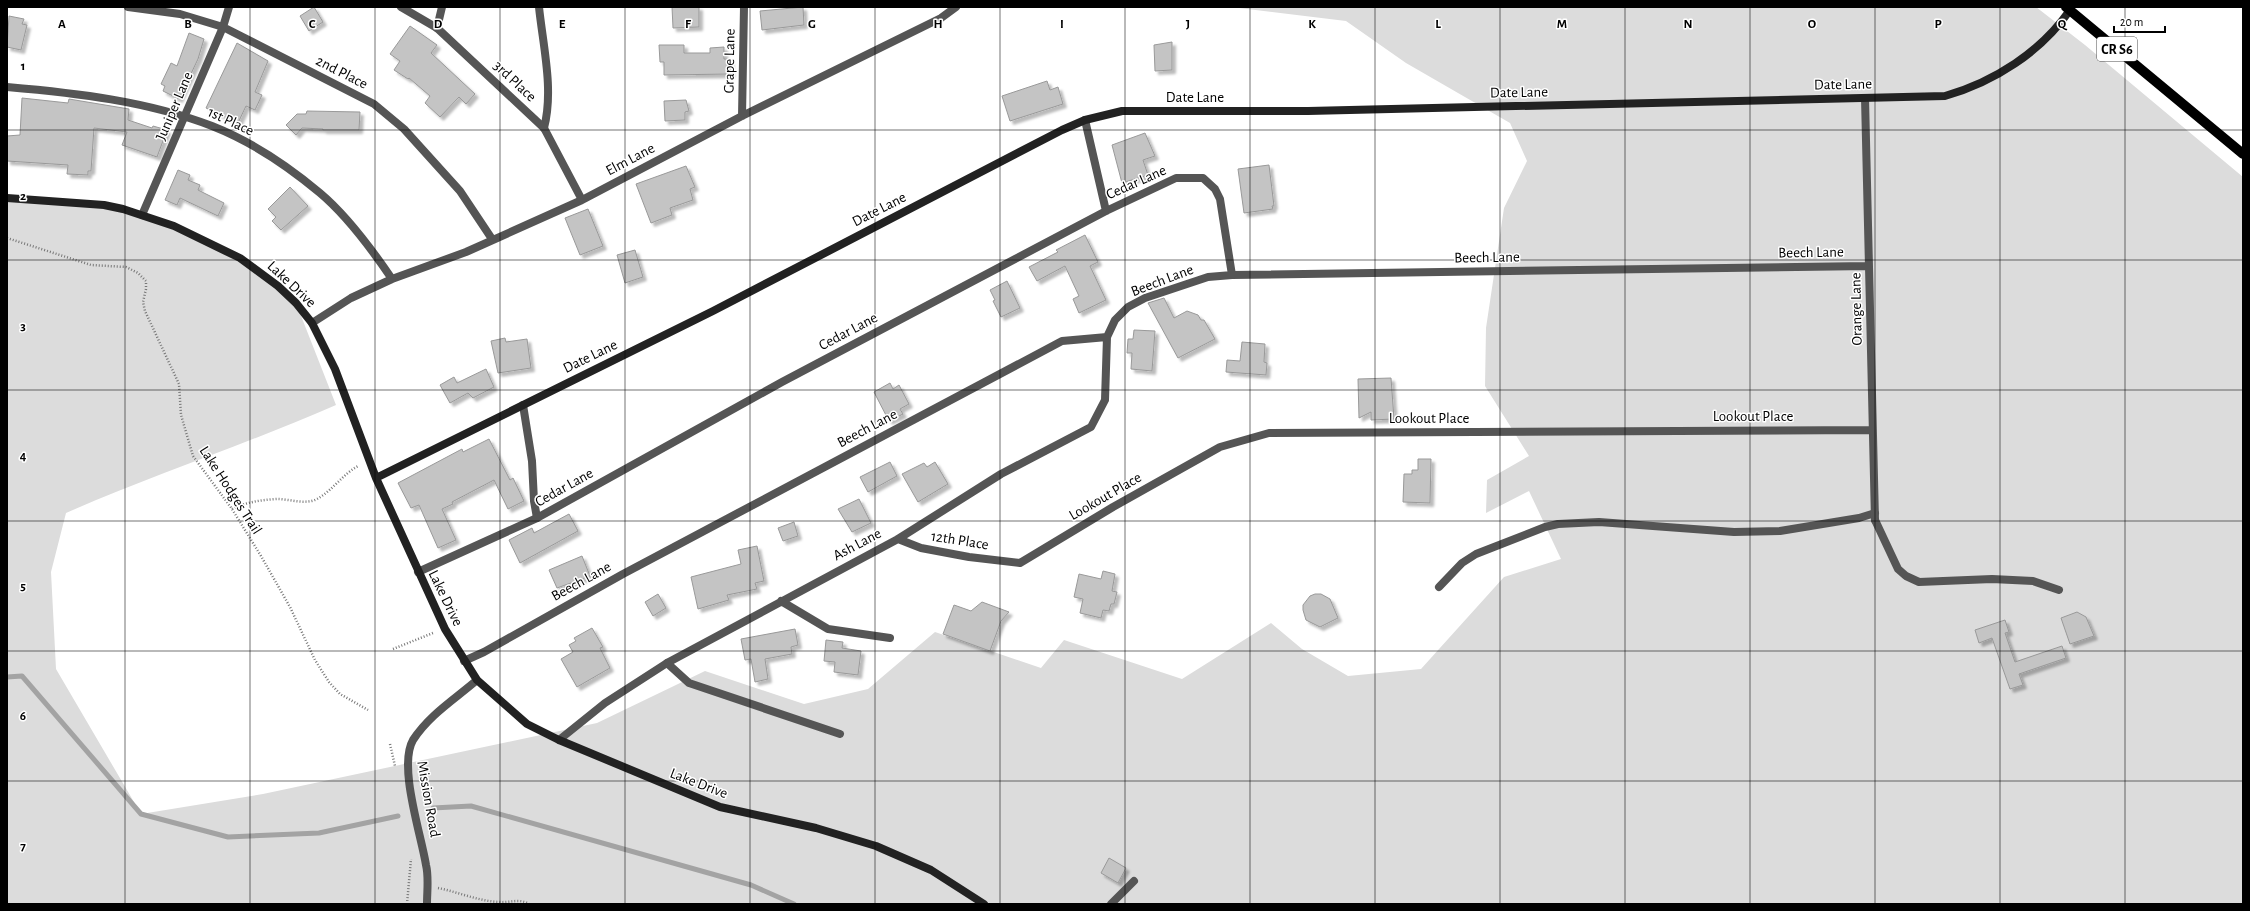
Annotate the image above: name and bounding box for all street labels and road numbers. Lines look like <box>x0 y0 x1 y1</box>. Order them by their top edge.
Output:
street label: Grape Lane <box>721 28 738 94</box>
road number: CR S6 <box>2097 37 2137 61</box>
street label: 2nd Place <box>313 53 370 92</box>
street label: 3rd Place <box>490 58 539 105</box>
street label: Juniper Lane <box>153 70 196 143</box>
street label: Date Lane <box>1814 76 1872 93</box>
street label: Date Lane <box>1490 84 1548 101</box>
street label: Date Lane <box>1166 90 1224 105</box>
street label: 1st Place <box>205 104 256 139</box>
street label: Elm Lane <box>603 140 657 179</box>
street label: Cedar Lane <box>1104 163 1169 202</box>
street label: Date Lane <box>850 190 909 229</box>
street label: Beech Lane <box>1778 244 1844 261</box>
street label: Beech Lane <box>1454 249 1520 266</box>
street label: Lake Drive <box>264 258 319 310</box>
street label: Beech Lane <box>1129 262 1195 299</box>
street label: Orange Lane <box>1848 272 1865 346</box>
street label: Cedar Lane <box>816 310 880 353</box>
street label: Date Lane <box>561 337 620 376</box>
street label: Beech Lane <box>835 406 900 450</box>
street label: Lookout Place <box>1713 409 1793 424</box>
street label: Lookout Place <box>1389 411 1469 426</box>
street label: Lake Hodges Trail <box>197 443 265 537</box>
street label: Cedar Lane <box>533 465 596 510</box>
street label: Lookout Place <box>1067 470 1144 523</box>
street label: Ash Lane <box>831 526 884 563</box>
street label: 12th Place <box>930 529 990 552</box>
street label: Beech Lane <box>549 559 614 604</box>
street label: Lake Drive <box>426 568 466 629</box>
street label: Mission Road <box>414 760 443 839</box>
street label: Lake Drive <box>668 766 730 801</box>

